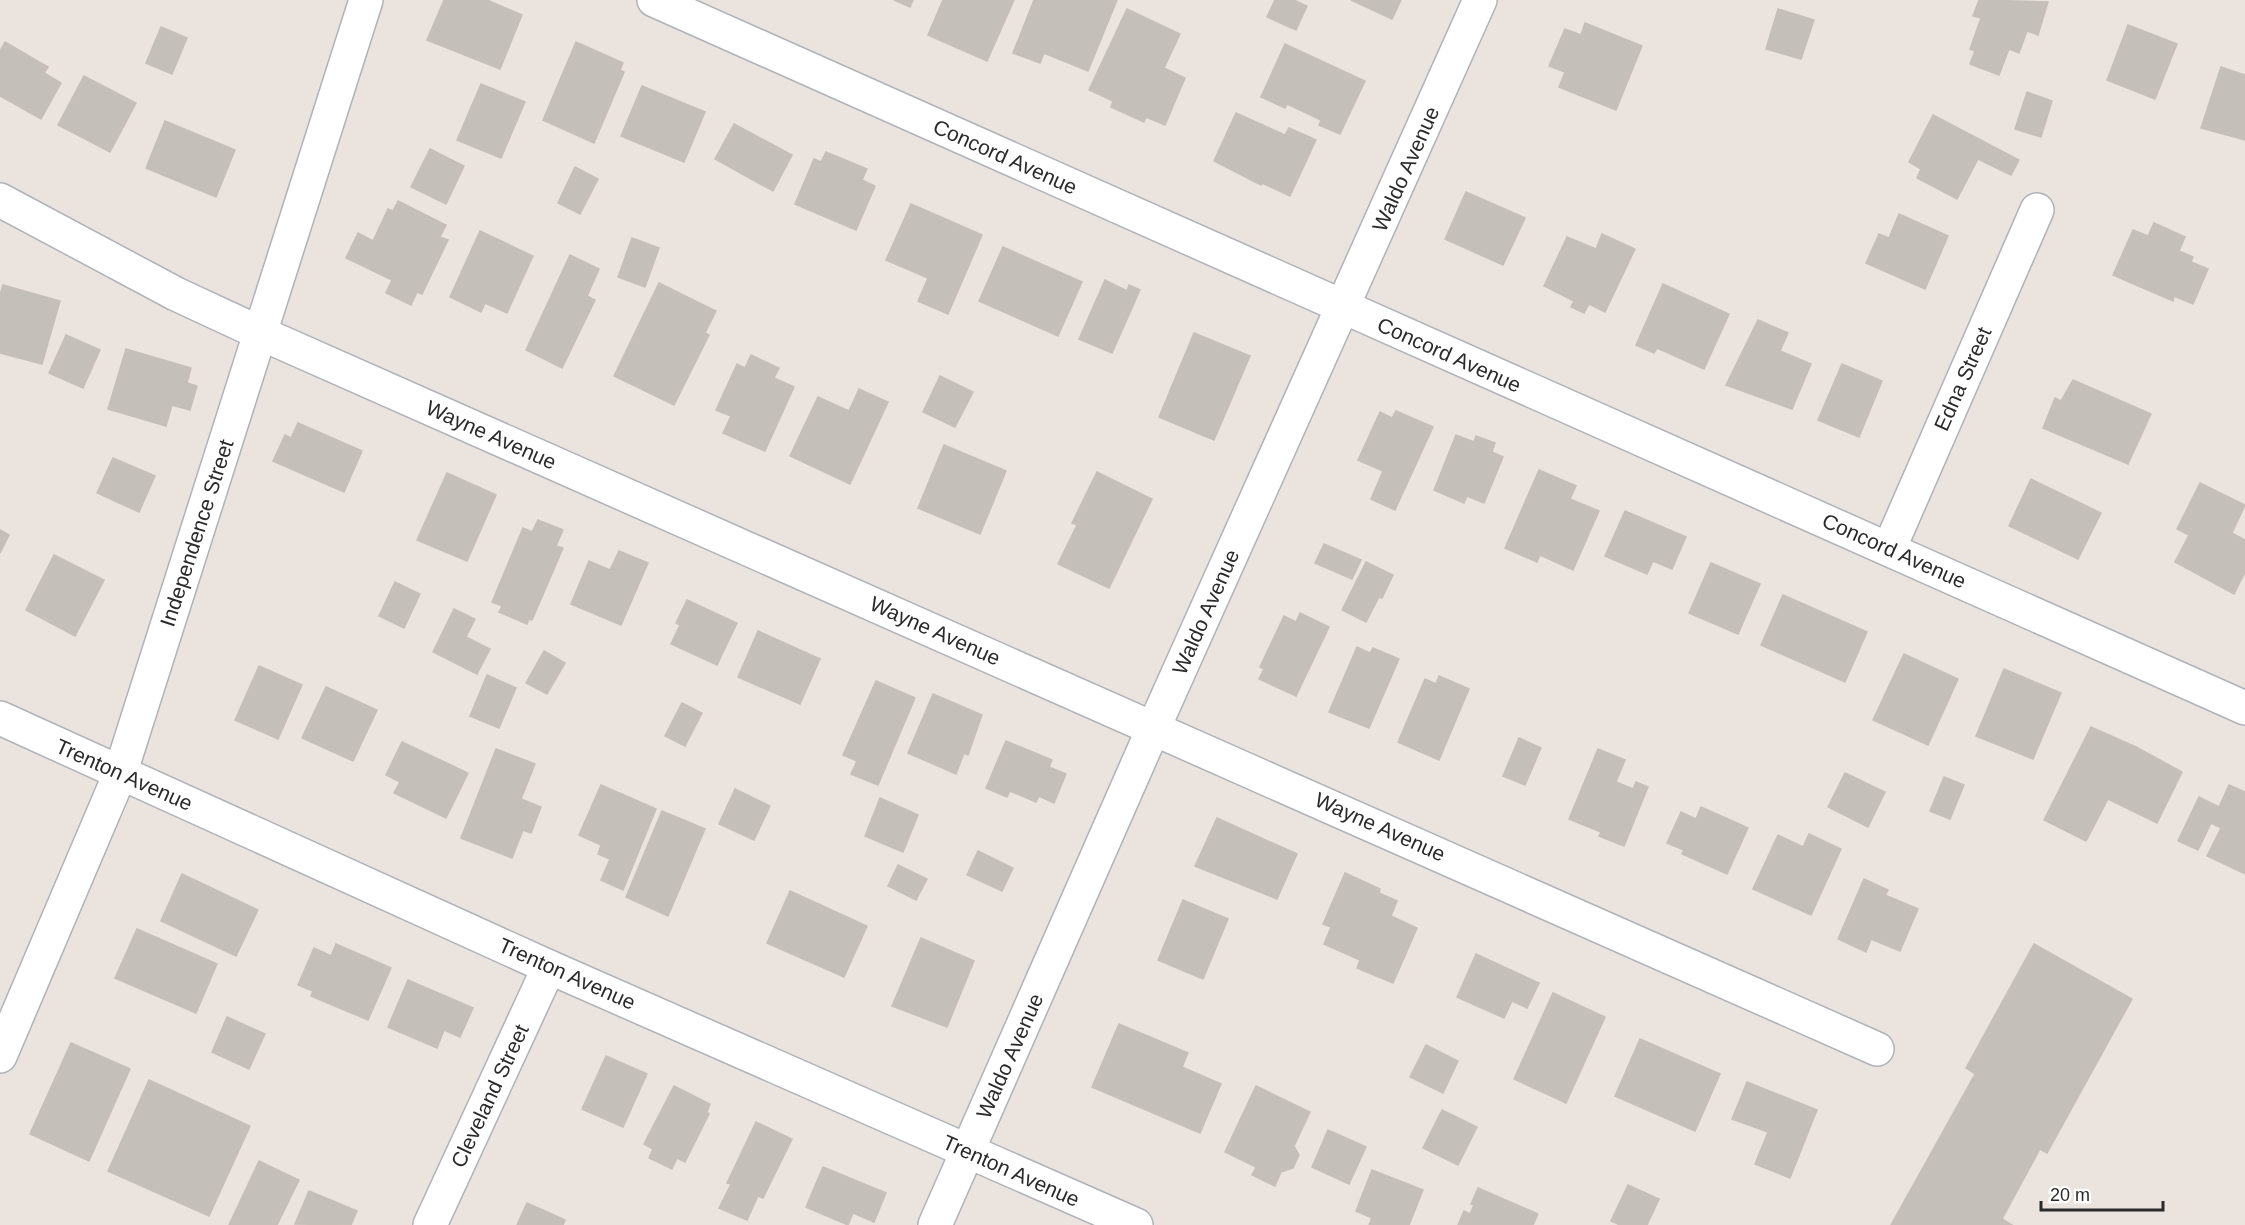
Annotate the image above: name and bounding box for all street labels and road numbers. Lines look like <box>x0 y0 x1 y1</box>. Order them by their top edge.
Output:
street label: Waldo Avenue <box>1368 103 1443 235</box>
street label: Concord Avenue <box>930 115 1081 199</box>
street label: Concord Avenue <box>1374 313 1525 397</box>
street label: Edna Street <box>1929 323 1996 434</box>
street label: Wayne Avenue <box>423 396 560 474</box>
street label: Independence Street <box>155 436 238 629</box>
street label: Concord Avenue <box>1819 509 1970 593</box>
street label: Waldo Avenue <box>1168 546 1243 678</box>
street label: Wayne Avenue <box>867 592 1004 670</box>
street label: Trenton Avenue <box>52 734 196 815</box>
street label: Wayne Avenue <box>1312 788 1449 866</box>
street label: Trenton Avenue <box>495 933 639 1014</box>
street label: Waldo Avenue <box>972 990 1047 1122</box>
street label: Cleveland Street <box>446 1020 533 1171</box>
street label: Trenton Avenue <box>939 1130 1083 1211</box>

